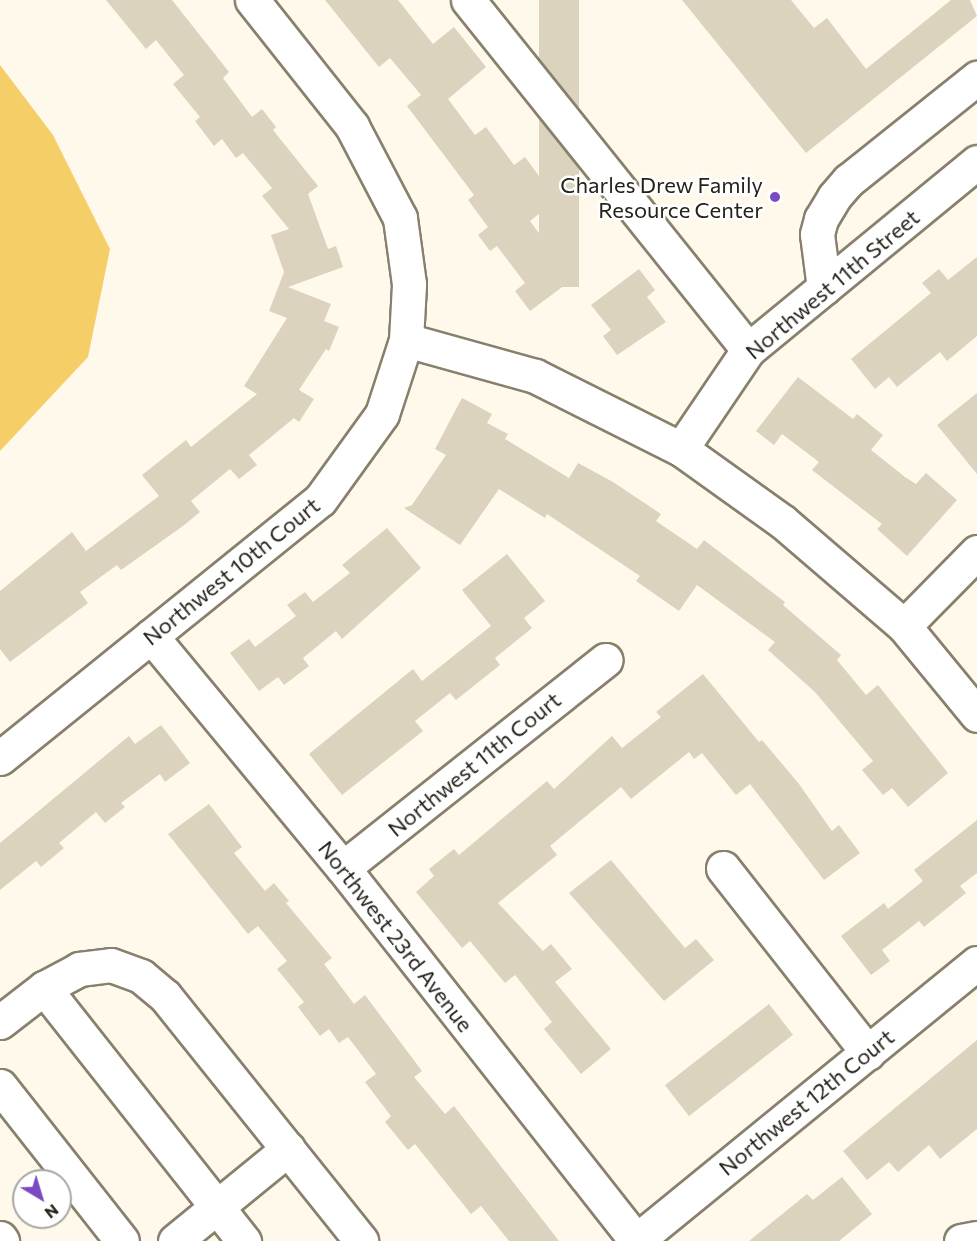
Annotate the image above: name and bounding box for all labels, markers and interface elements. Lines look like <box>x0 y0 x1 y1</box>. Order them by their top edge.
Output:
place label: Charles Drew Family Resource Center <box>560 171 763 222</box>
marker: Charles Drew Family Resource Center <box>768 190 782 204</box>
street label: Northwest 11th Street <box>740 204 924 364</box>
street label: Northwest 10th Court <box>137 492 325 650</box>
street label: Northwest 11th Court <box>382 686 566 842</box>
street label: Northwest 23rd Avenue <box>313 835 479 1037</box>
street label: Northwest 12th Court <box>713 1023 899 1181</box>
north arrow <box>12 1169 72 1229</box>
text: N <box>42 1201 63 1223</box>

